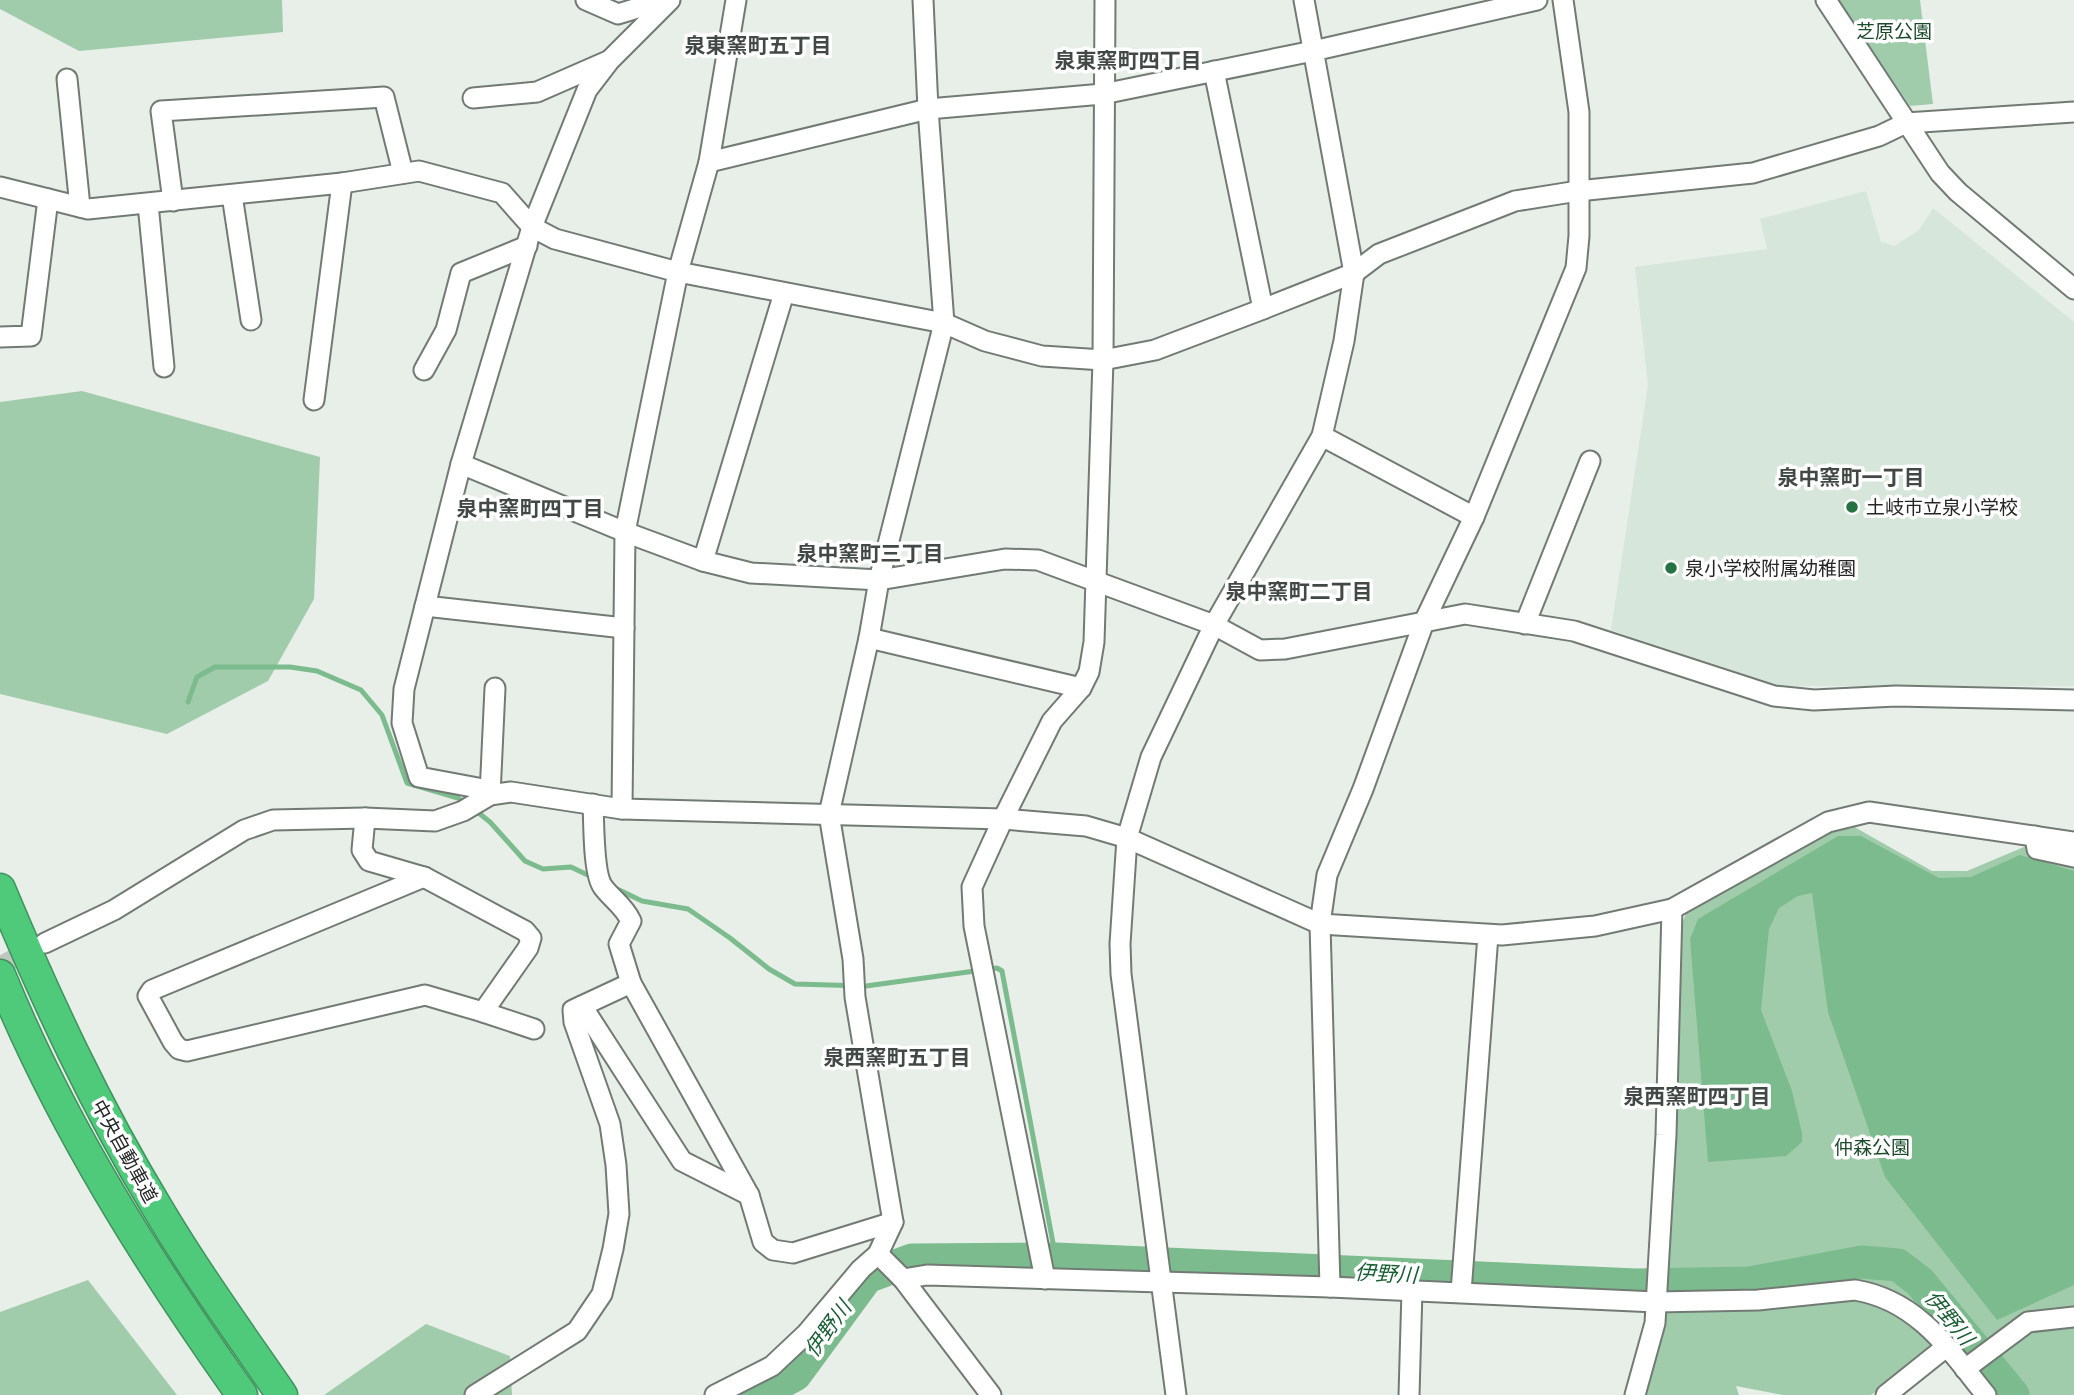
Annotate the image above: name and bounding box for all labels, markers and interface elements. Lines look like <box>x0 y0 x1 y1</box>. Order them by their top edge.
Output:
park label: 芝原公園 <box>1856 19 1932 43</box>
district label: 泉東窯町五丁目 <box>685 32 832 58</box>
district label: 泉東窯町四丁目 <box>1055 47 1202 73</box>
district label: 泉中窯町一丁目 <box>1778 464 1925 490</box>
district label: 泉中窯町四丁目 <box>457 495 604 521</box>
place label: 土岐市立泉小学校 <box>1866 495 2018 519</box>
marker: 土岐市立泉小学校 <box>1844 499 1860 515</box>
district label: 泉中窯町三丁目 <box>797 540 944 566</box>
place label: 泉小学校附属幼稚園 <box>1685 556 1856 580</box>
marker: 泉小学校附属幼稚園 <box>1663 560 1679 576</box>
district label: 泉中窯町二丁目 <box>1226 578 1373 604</box>
district label: 泉西窯町五丁目 <box>824 1044 971 1070</box>
district label: 泉西窯町四丁目 <box>1624 1083 1771 1109</box>
street label: 中央自動車道 <box>87 1095 163 1207</box>
park label: 仲森公園 <box>1834 1135 1910 1159</box>
water label: 伊野川 <box>1354 1258 1420 1288</box>
water label: 伊野川 <box>1920 1285 1981 1352</box>
water label: 伊野川 <box>798 1294 857 1362</box>

